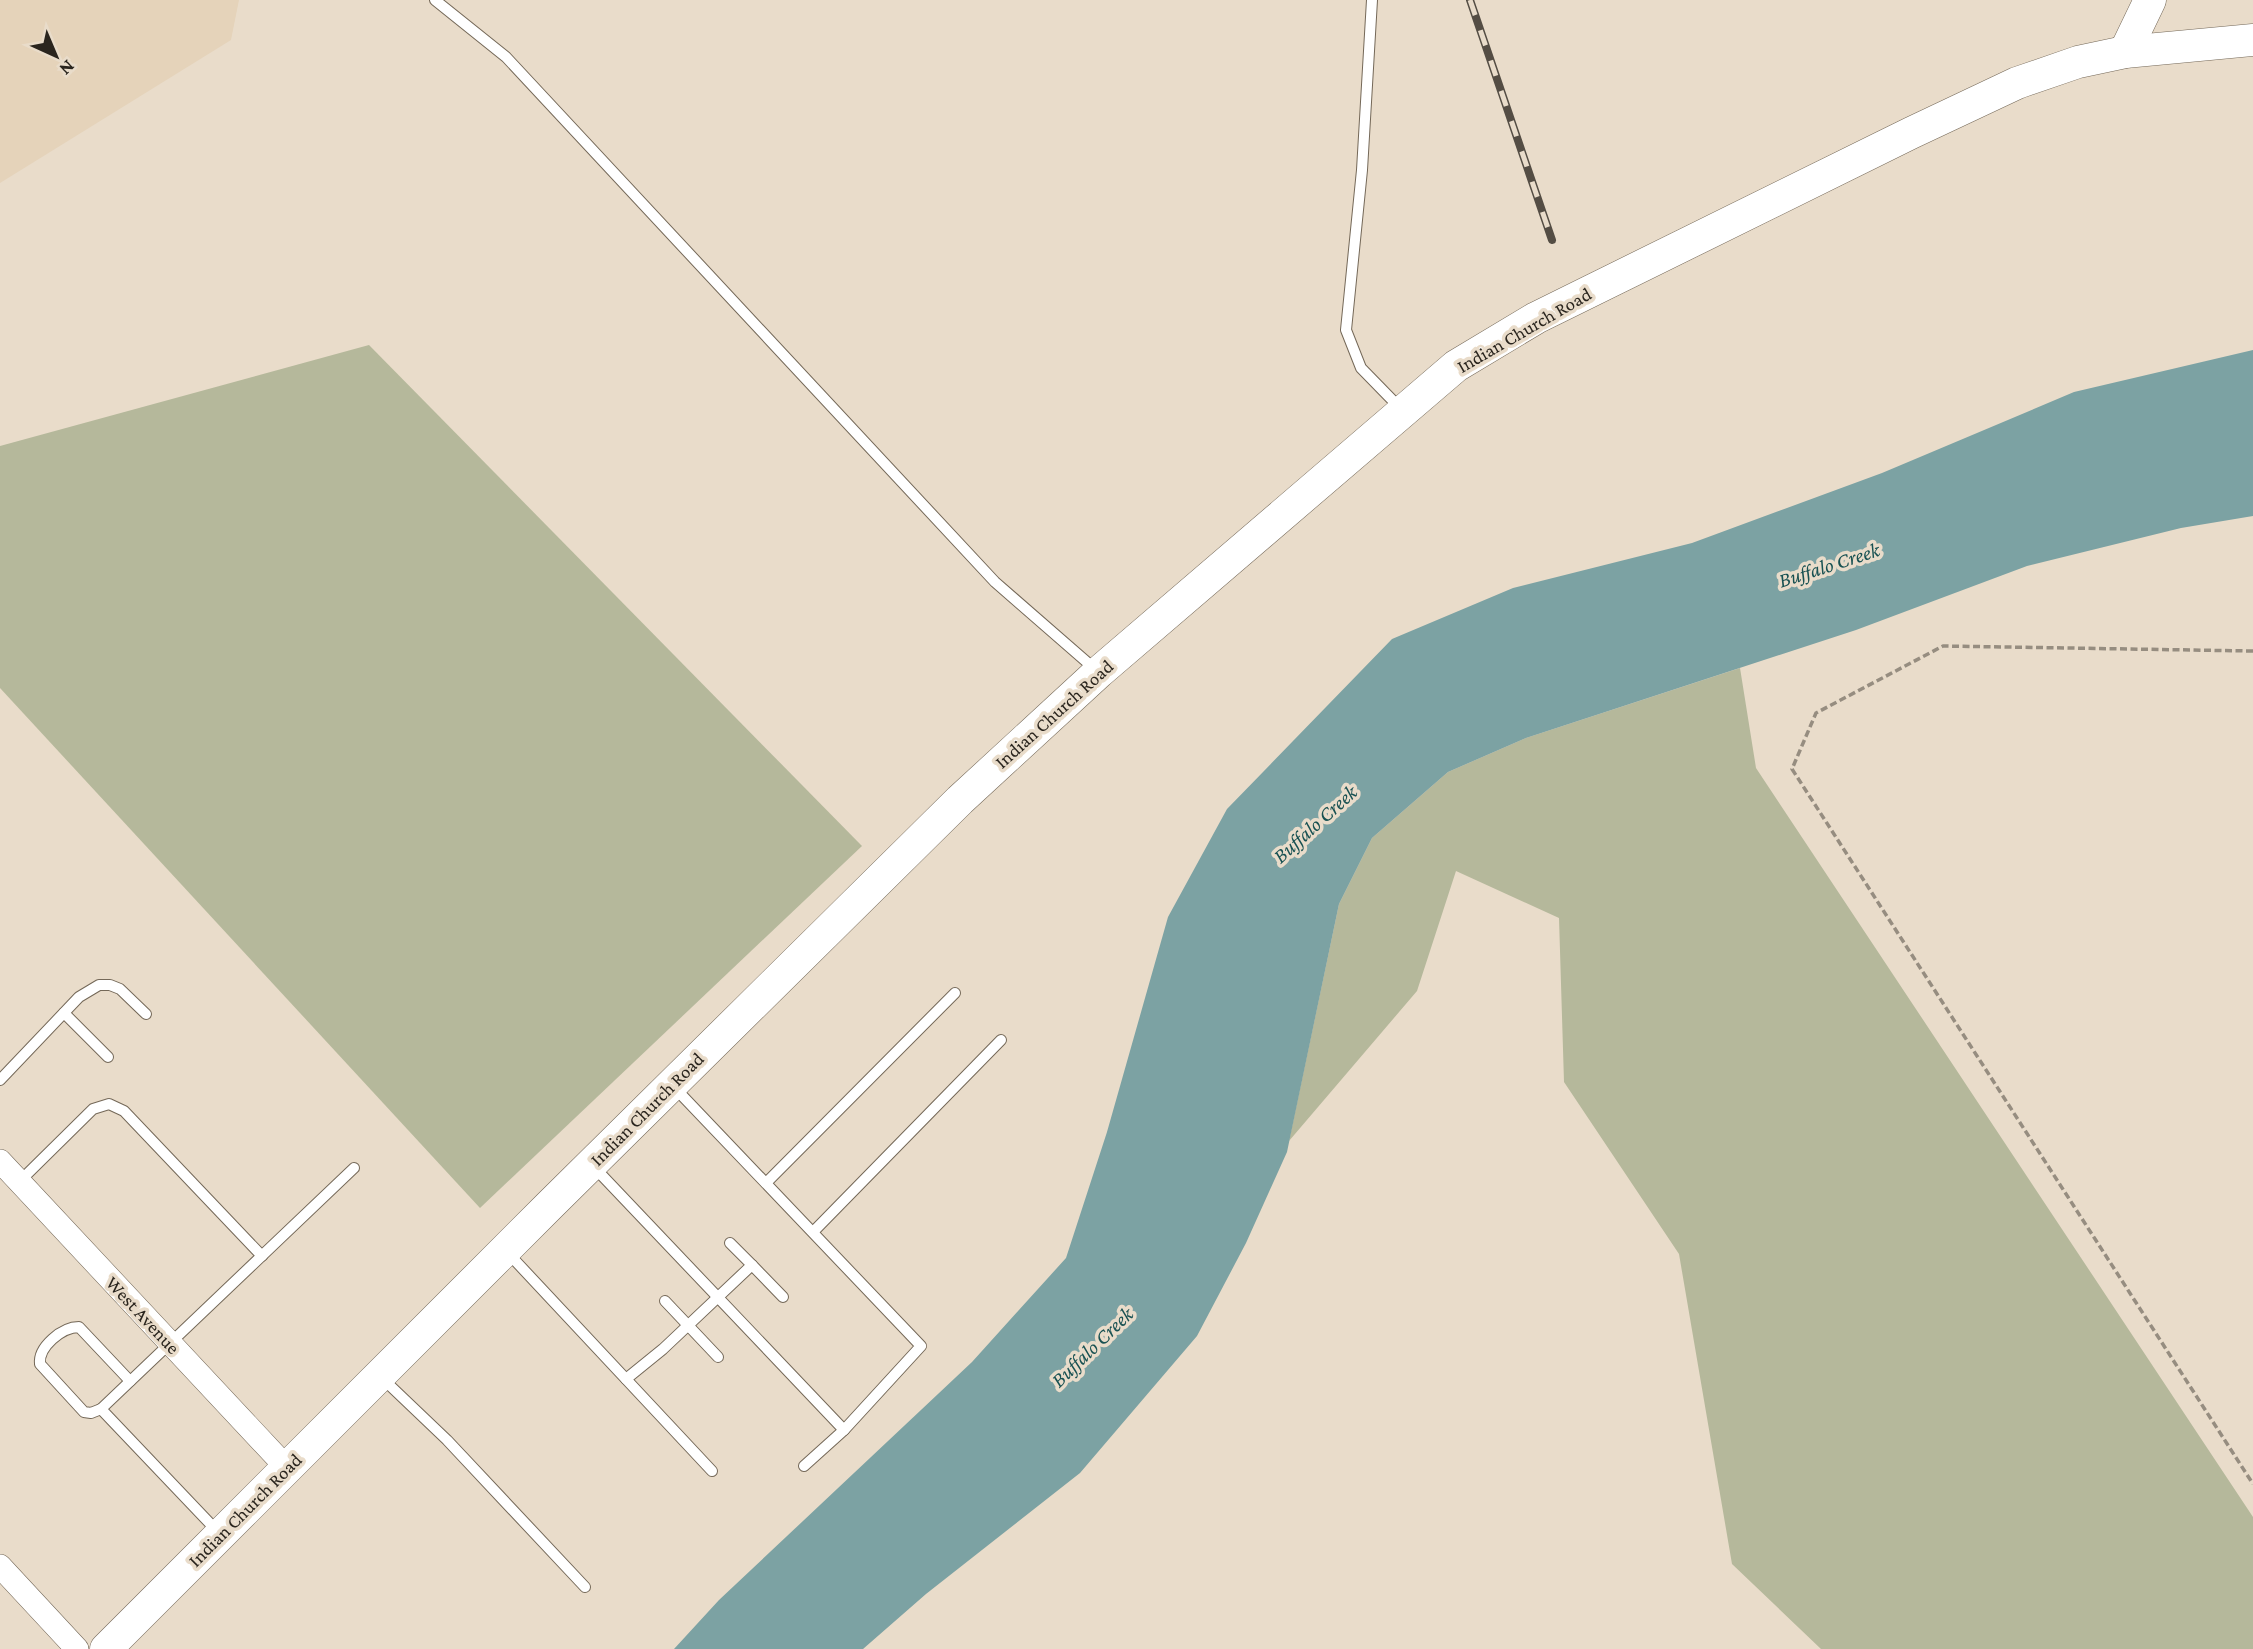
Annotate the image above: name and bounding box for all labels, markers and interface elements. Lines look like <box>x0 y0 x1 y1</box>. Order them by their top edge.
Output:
north arrow <box>21 21 91 91</box>
text: N <box>55 56 79 80</box>
street label: Indian Church Road <box>1453 283 1595 377</box>
water label: Buffalo Creek <box>1775 537 1883 593</box>
street label: Indian Church Road <box>991 656 1117 772</box>
water label: Buffalo Creek <box>1268 779 1363 868</box>
street label: Indian Church Road <box>586 1048 708 1170</box>
street label: West Avenue <box>102 1272 184 1358</box>
water label: Buffalo Creek <box>1046 1301 1139 1392</box>
street label: Indian Church Road <box>184 1449 306 1571</box>

